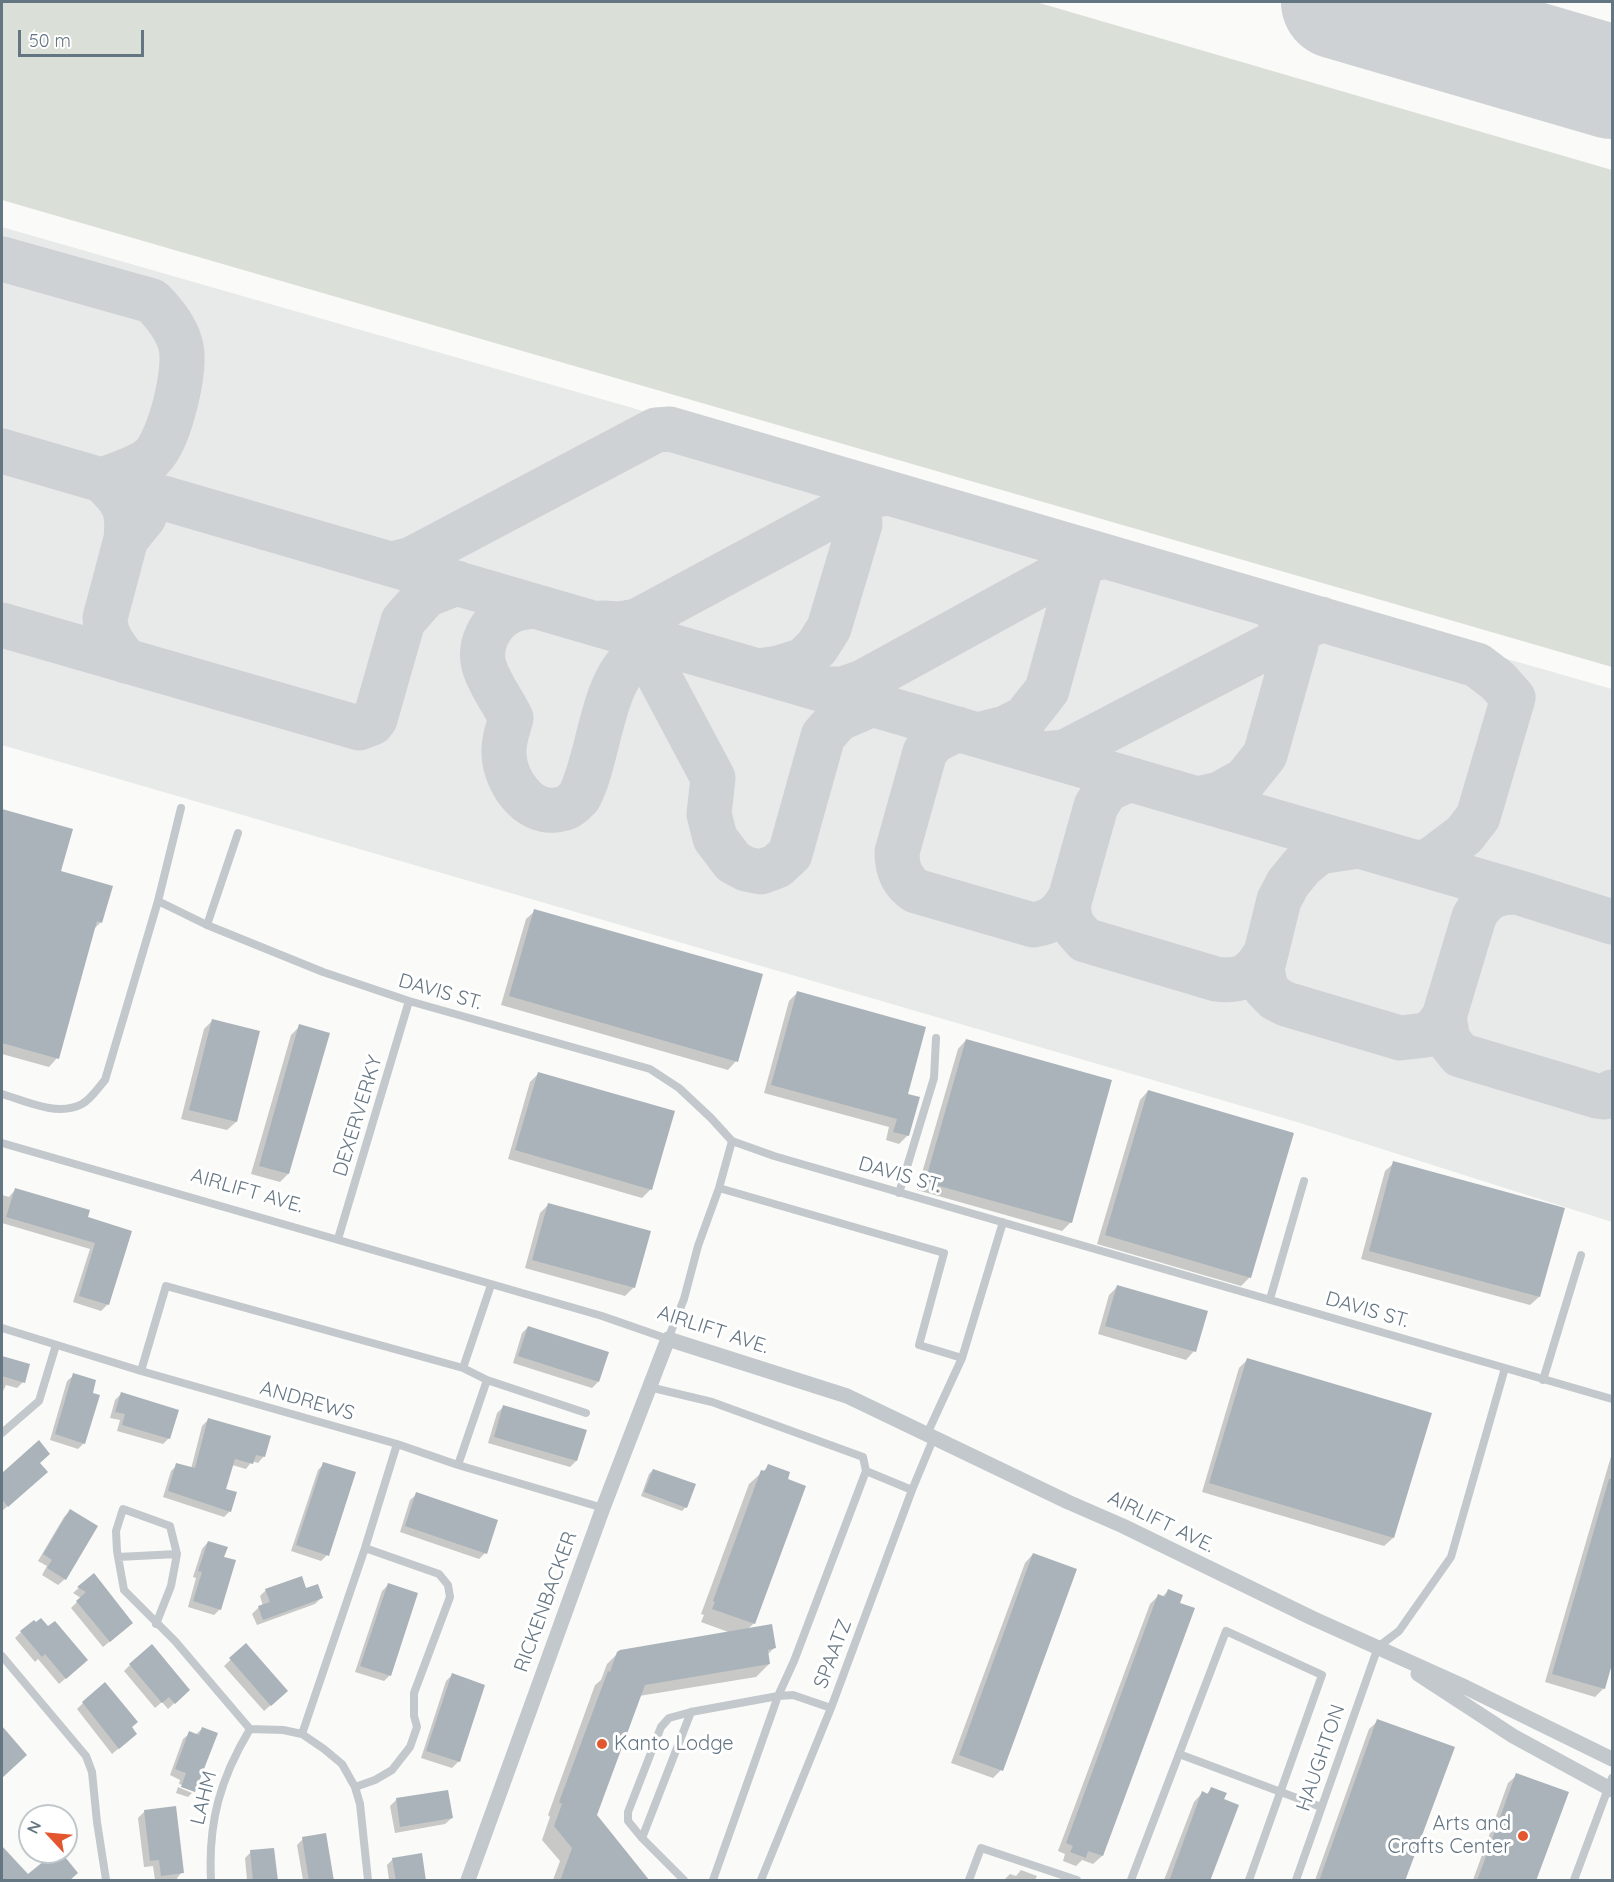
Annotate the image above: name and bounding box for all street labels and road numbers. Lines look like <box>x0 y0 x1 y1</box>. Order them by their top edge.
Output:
street label: DAVIS ST. <box>396 969 484 1015</box>
street label: DEXERVERKY <box>328 1053 388 1179</box>
street label: DAVIS ST. <box>856 1152 944 1198</box>
street label: AIRLIFT AVE. <box>188 1164 306 1218</box>
street label: DAVIS ST. <box>1323 1287 1411 1333</box>
street label: AIRLIFT AVE. <box>654 1301 772 1359</box>
street label: ANDREWS <box>257 1376 357 1426</box>
street label: AIRLIFT AVE. <box>1104 1486 1218 1558</box>
street label: RICKENBACKER <box>509 1528 583 1676</box>
street label: SPAATZ <box>809 1616 857 1692</box>
street label: HAUGHTON <box>1292 1701 1350 1815</box>
street label: LAHM <box>186 1769 222 1827</box>

